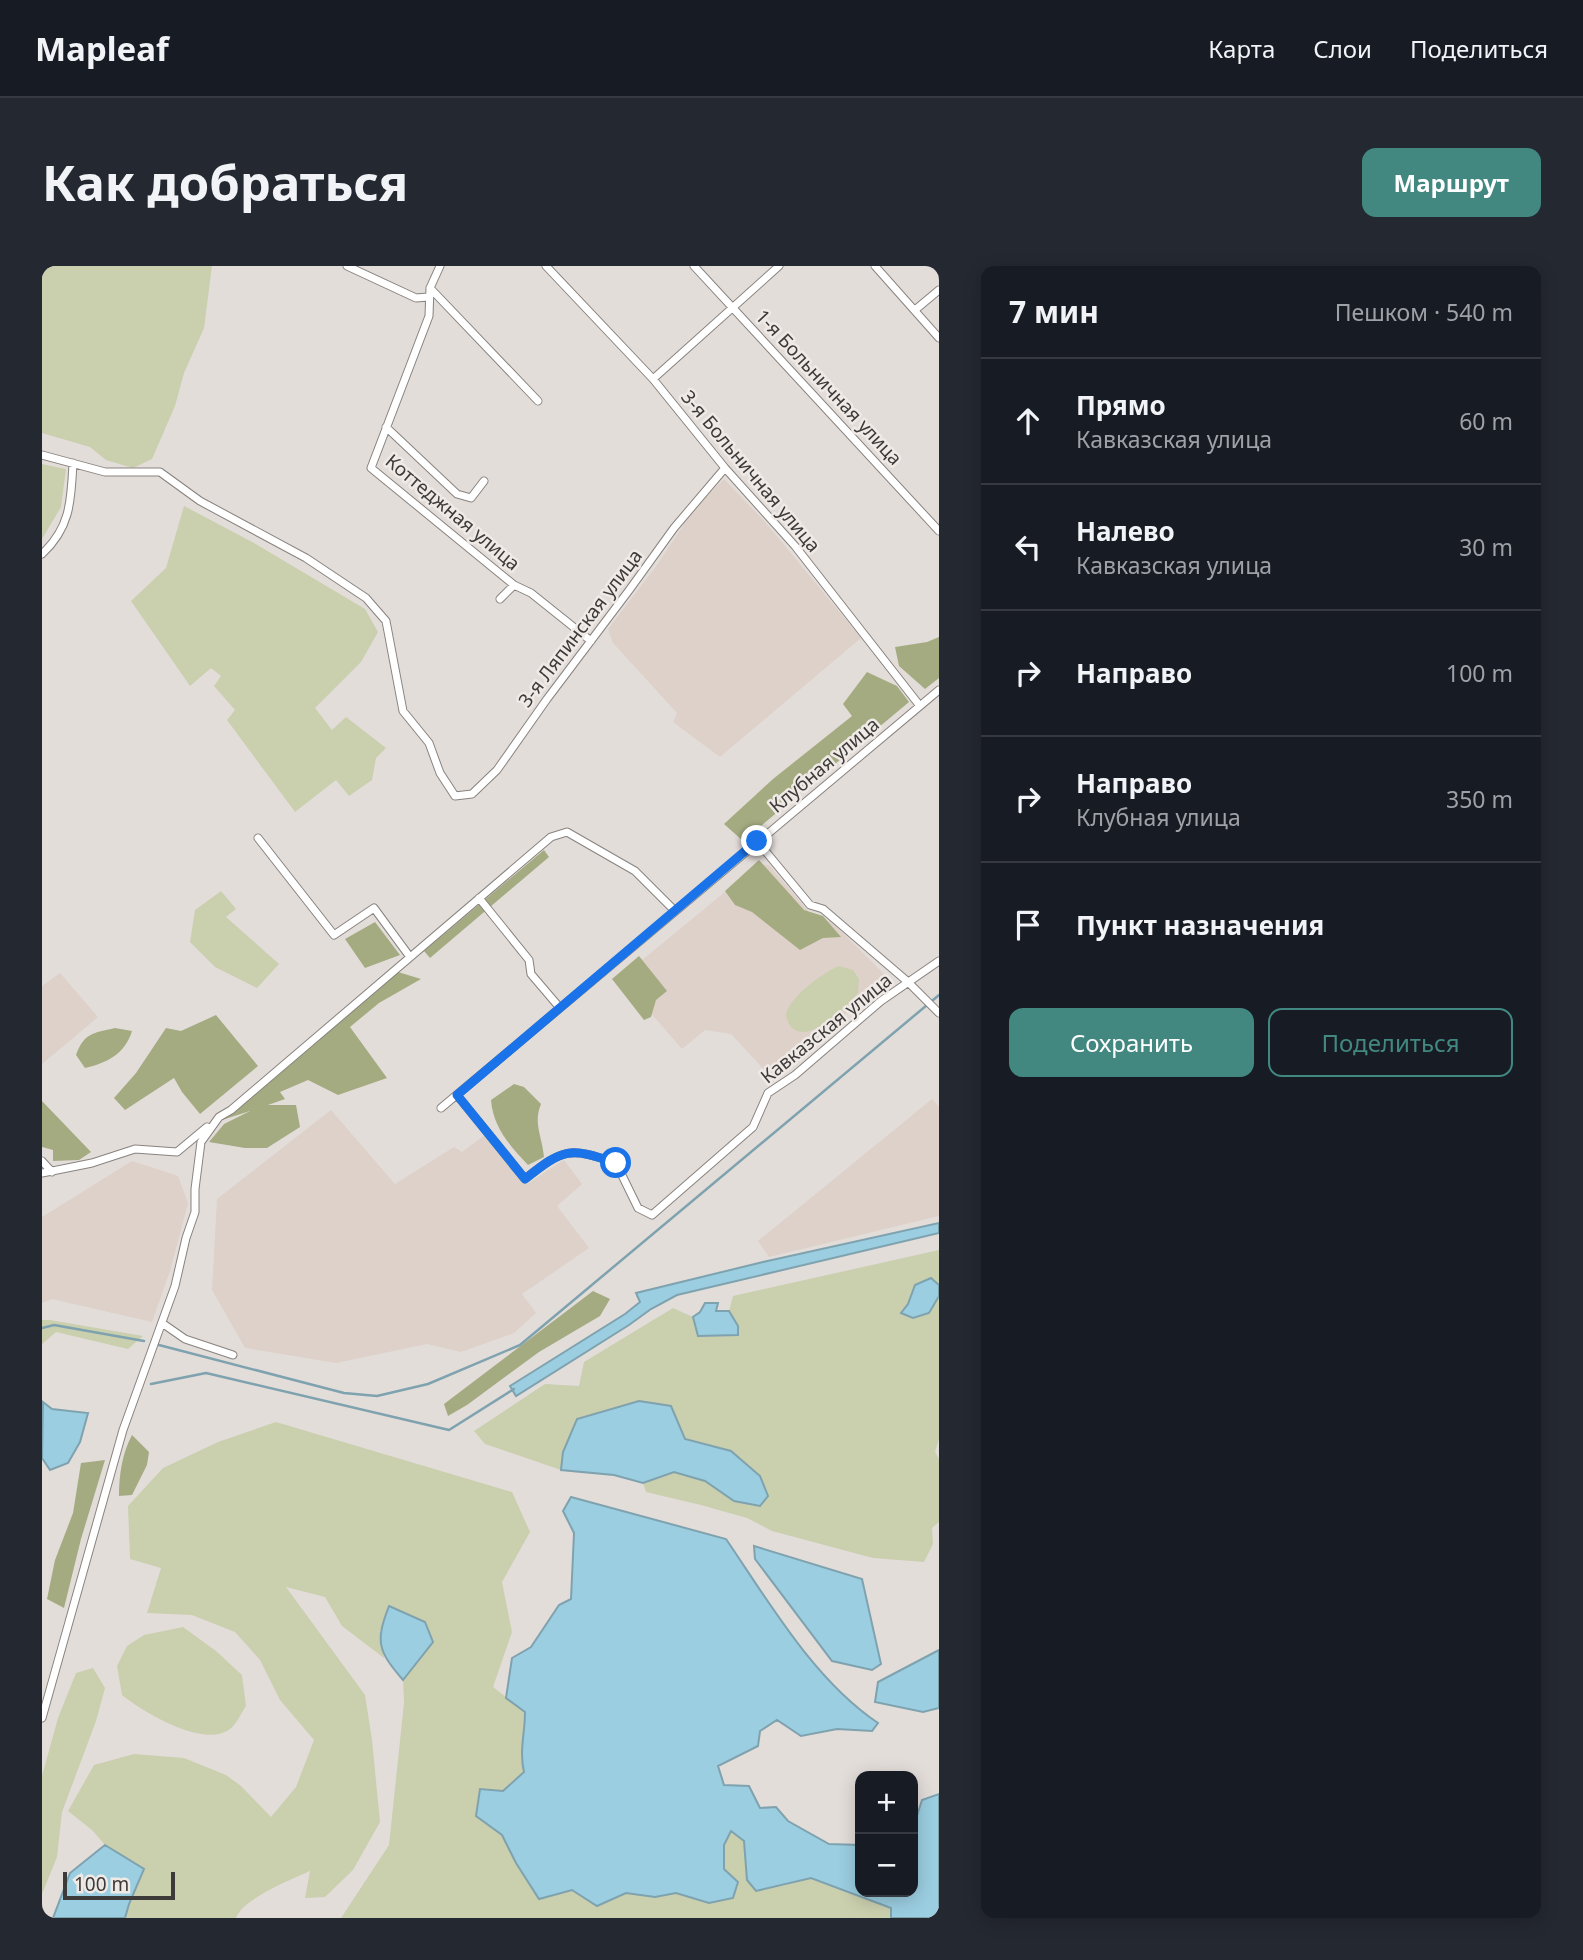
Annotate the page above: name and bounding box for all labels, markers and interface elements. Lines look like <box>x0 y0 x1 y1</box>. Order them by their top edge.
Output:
text: Mapleaf <box>35 26 169 71</box>
text: Карта <box>1208 32 1275 65</box>
text: Слои <box>1313 32 1372 65</box>
text: Поделиться <box>1410 32 1548 65</box>
button: Маршрут <box>1362 148 1541 217</box>
text: Как добраться <box>42 149 408 215</box>
text: 7 мин <box>1009 291 1099 332</box>
text: Пешком · 540 m <box>1335 296 1513 328</box>
street label: 1-я Больничная улица <box>750 304 908 470</box>
street label: 3-я Больничная улица <box>675 385 827 557</box>
text: Прямо <box>1076 387 1166 423</box>
icon: ahead <box>1009 402 1047 440</box>
text: 60 m <box>1459 405 1513 437</box>
text: Кавказская улица <box>1076 423 1272 455</box>
street label: Коттеджная улица <box>380 448 526 576</box>
text: Налево <box>1076 513 1175 549</box>
icon: left <box>1009 528 1047 566</box>
text: 30 m <box>1459 531 1513 563</box>
street label: 3-я Ляпинская улица <box>512 544 648 712</box>
text: Кавказская улица <box>1076 549 1272 581</box>
icon: right <box>1009 654 1047 692</box>
text: Направо <box>1076 655 1192 691</box>
text: 100 m <box>1446 657 1513 689</box>
street label: Клубная улица <box>764 711 884 819</box>
text: Направо <box>1076 765 1192 801</box>
icon: right <box>1009 780 1047 818</box>
text: 350 m <box>1446 783 1513 815</box>
text: Клубная улица <box>1076 801 1241 833</box>
route end <box>741 825 772 856</box>
icon: arrive <box>1009 906 1047 944</box>
text: Пункт назначения <box>1076 907 1324 943</box>
street label: Кавказская улица <box>755 967 897 1089</box>
button: Сохранить <box>1009 1008 1254 1077</box>
button: Поделиться <box>1268 1008 1513 1077</box>
route start <box>600 1147 631 1178</box>
map controls <box>855 1771 918 1897</box>
button: + <box>855 1771 918 1834</box>
button: − <box>855 1834 918 1897</box>
scale bar <box>63 1869 175 1901</box>
text: 100 m <box>74 1871 129 1897</box>

